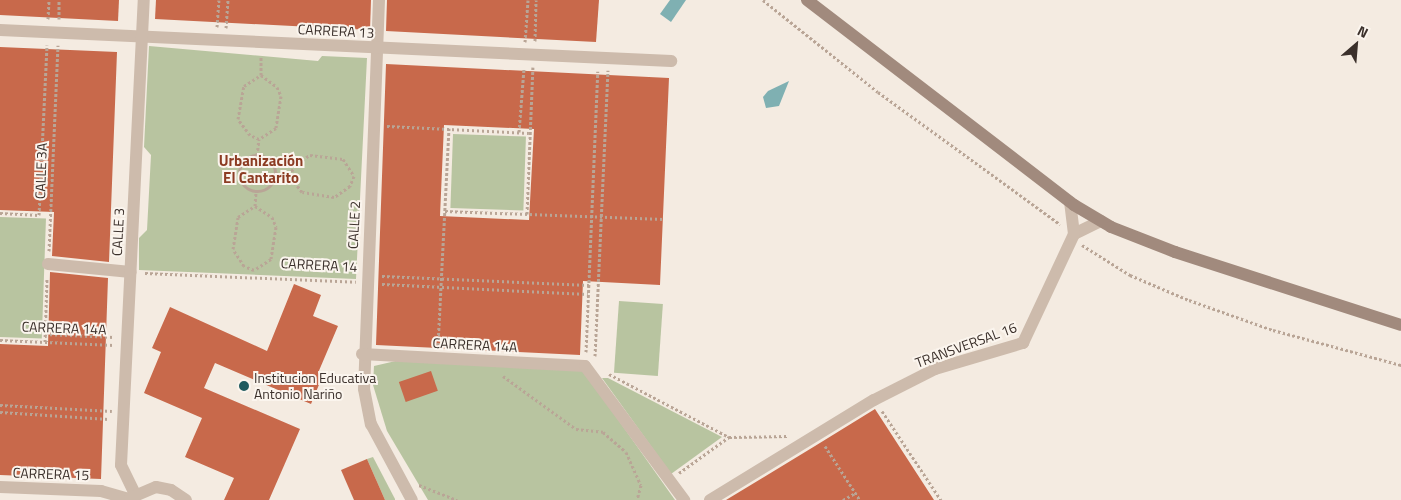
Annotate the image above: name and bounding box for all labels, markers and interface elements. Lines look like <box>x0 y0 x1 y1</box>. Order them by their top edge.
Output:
north arrow <box>1331 20 1381 70</box>
text: N <box>1354 20 1372 43</box>
street label: CARRERA 13 <box>297 21 375 41</box>
street label: CALLE 3A <box>32 143 50 199</box>
district label: Urbanización El Cantarito <box>219 151 303 186</box>
street label: CALLE 2 <box>344 201 364 249</box>
street label: CALLE 3 <box>108 208 128 256</box>
street label: CARRERA 14 <box>280 255 358 275</box>
street label: CARRERA 14A <box>21 318 107 338</box>
street label: TRANSVERSAL 16 <box>913 319 1019 371</box>
street label: CARRERA 14A <box>432 334 518 356</box>
place label: Institucion Educativa Antonio Nariño <box>254 370 376 402</box>
marker: Institucion Educativa Antonio Nariño <box>238 380 250 392</box>
street label: CARRERA 15 <box>12 464 90 484</box>

